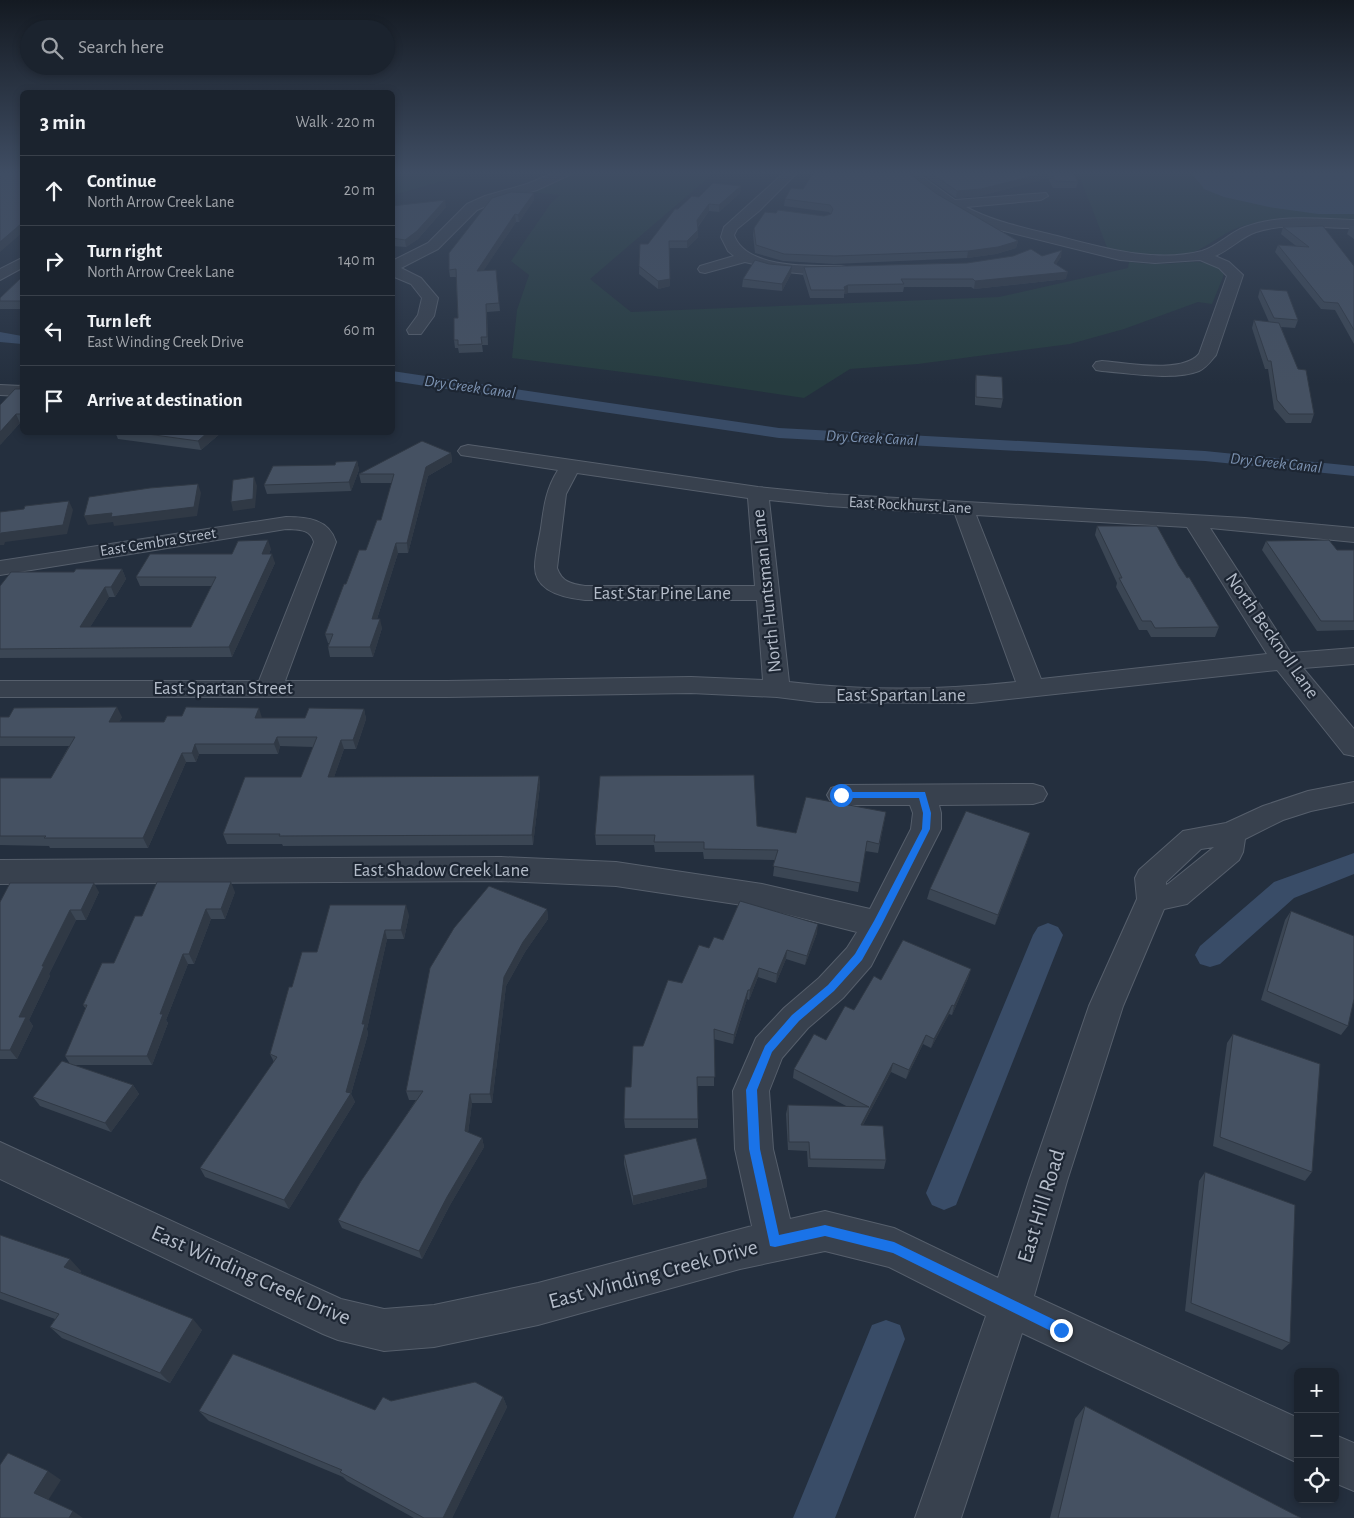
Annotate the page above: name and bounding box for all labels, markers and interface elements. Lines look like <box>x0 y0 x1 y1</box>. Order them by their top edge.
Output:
search box <box>20 20 395 75</box>
icon: search <box>38 34 66 62</box>
text: Search here <box>78 38 164 57</box>
text: 3 min <box>40 112 86 133</box>
text: Walk · 220 m <box>296 114 375 130</box>
text: Continue <box>87 172 156 191</box>
icon: ahead <box>40 177 68 205</box>
text: 20 m <box>344 182 375 198</box>
text: North Arrow Creek Lane <box>87 194 234 210</box>
text: Turn right <box>87 242 162 261</box>
icon: right <box>40 247 68 275</box>
text: 140 m <box>338 252 375 268</box>
text: North Arrow Creek Lane <box>87 264 234 280</box>
text: Turn left <box>87 312 151 331</box>
icon: left <box>40 317 68 345</box>
text: 60 m <box>344 322 375 338</box>
text: East Winding Creek Drive <box>87 334 244 350</box>
water label: Dry Creek Canal <box>423 373 517 401</box>
icon: arrive <box>40 387 68 415</box>
text: Arrive at destination <box>87 391 243 410</box>
water label: Dry Creek Canal <box>826 428 918 448</box>
water label: Dry Creek Canal <box>1229 450 1323 476</box>
street label: East Rockhurst Lane <box>848 494 972 516</box>
street label: North Huntsman Lane <box>749 508 785 674</box>
street label: East Cembra Street <box>99 525 217 559</box>
street label: North Becknoll Lane <box>1222 570 1322 702</box>
street label: East Star Pine Lane <box>593 584 731 603</box>
street label: East Spartan Street <box>153 679 293 698</box>
street label: East Spartan Lane <box>836 686 966 705</box>
route start <box>830 784 853 807</box>
street label: East Shadow Creek Lane <box>353 861 529 880</box>
street label: East Hill Road <box>1013 1146 1069 1266</box>
street label: East Winding Creek Drive <box>148 1221 354 1329</box>
street label: East Winding Creek Drive <box>546 1235 760 1313</box>
route end <box>1050 1319 1073 1342</box>
map controls <box>1294 1368 1339 1503</box>
button: + <box>1294 1368 1339 1413</box>
button: − <box>1294 1413 1339 1458</box>
button: locate <box>1294 1458 1339 1503</box>

